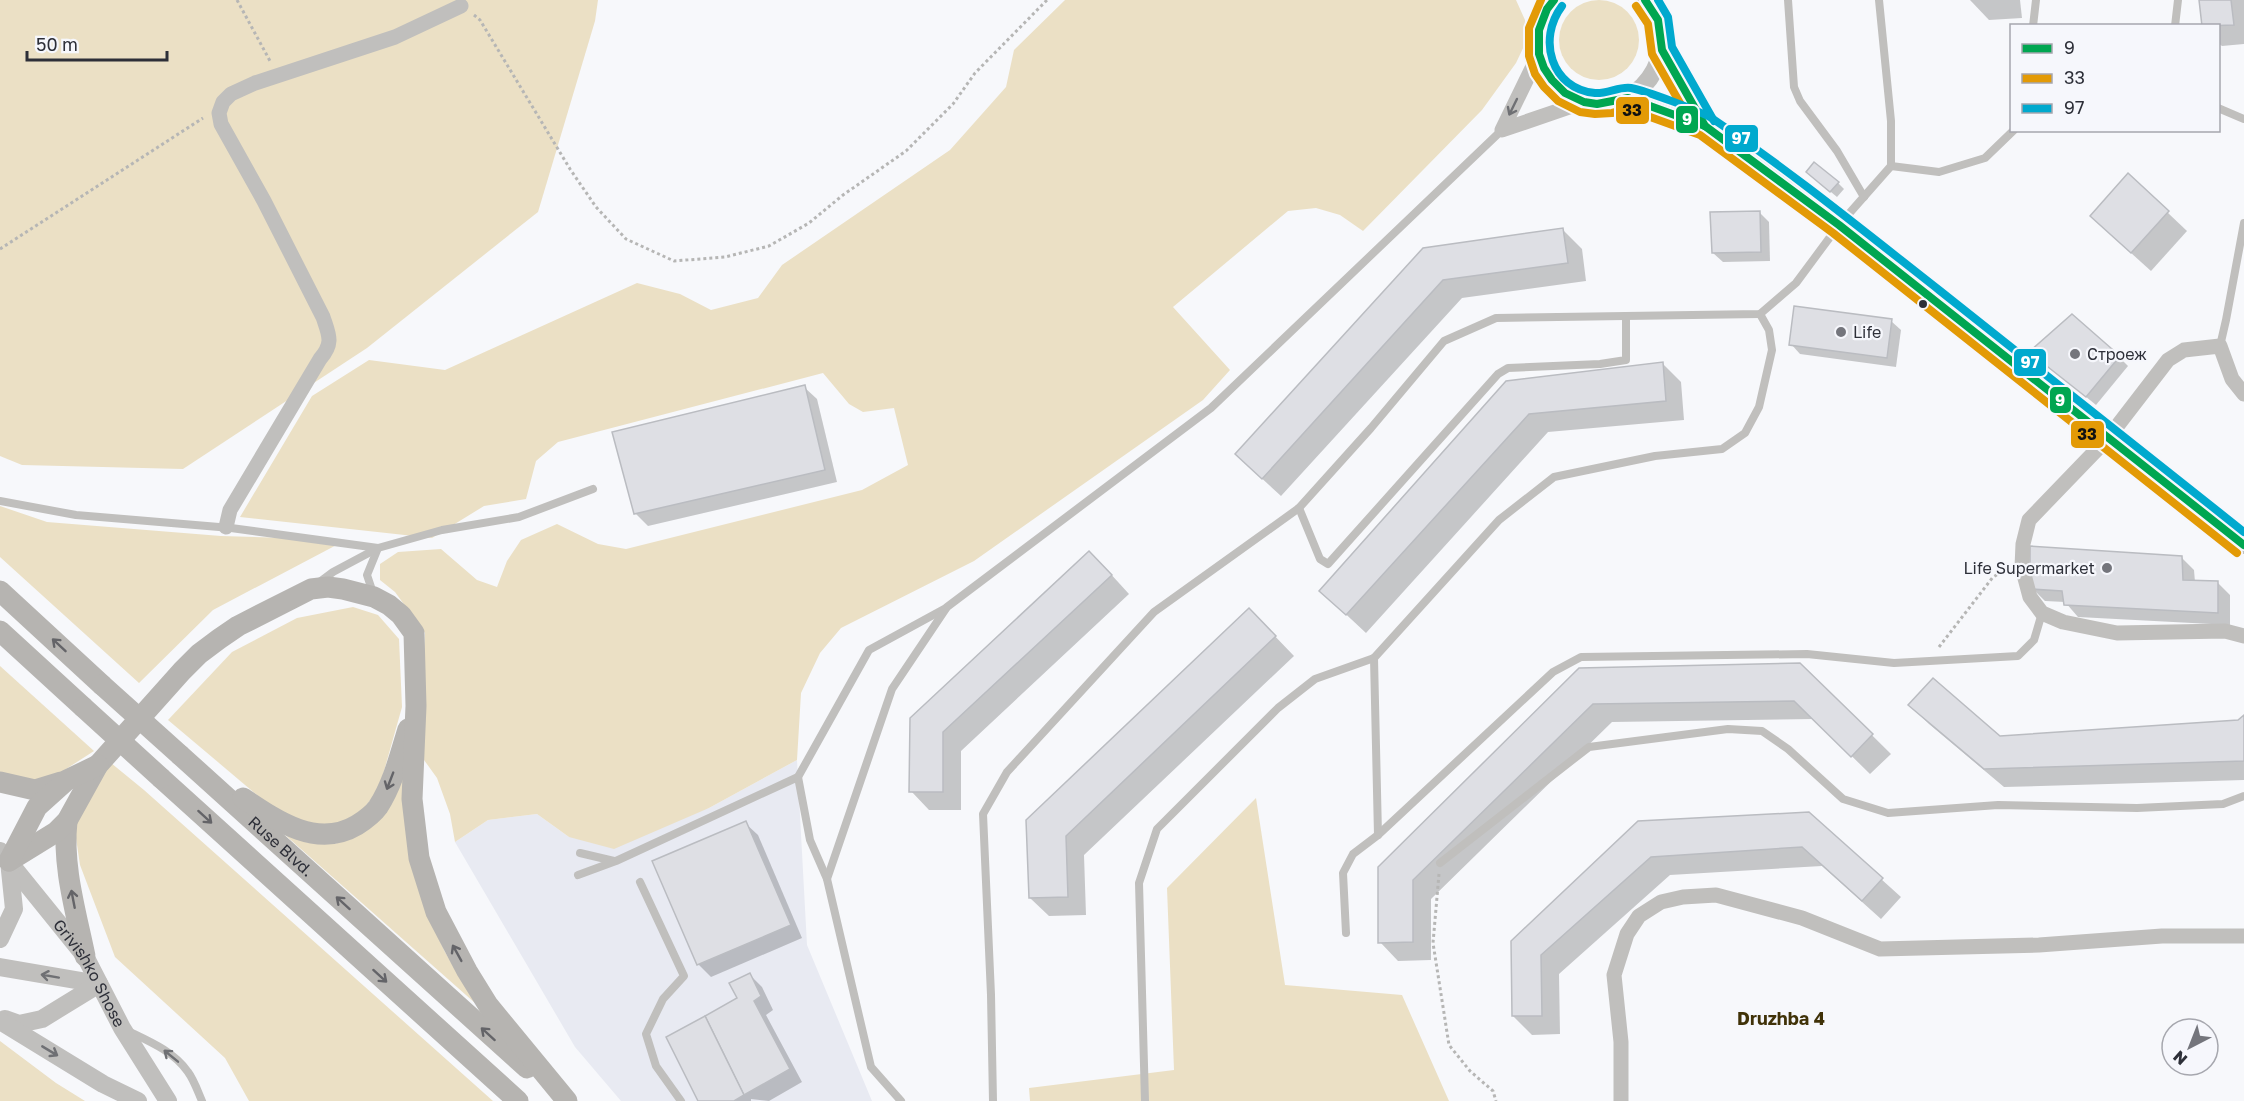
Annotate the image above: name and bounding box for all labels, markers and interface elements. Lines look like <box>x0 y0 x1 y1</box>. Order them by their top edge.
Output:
scale bar <box>27 24 166 62</box>
legend <box>2010 24 2220 132</box>
text: 50 m <box>36 33 78 55</box>
text: 9 <box>2064 36 2075 58</box>
text: 33 <box>2064 66 2085 88</box>
line badge: 33 <box>1615 96 1650 125</box>
text: 97 <box>2064 96 2084 118</box>
one-way arrow <box>1507 97 1519 115</box>
text: 33 <box>1622 100 1642 120</box>
line badge: 9 <box>1675 105 1699 134</box>
text: 9 <box>1682 109 1692 129</box>
line badge: 97 <box>1724 124 1759 153</box>
text: 97 <box>1732 128 1751 148</box>
unlabelled marker <box>1917 298 1929 310</box>
place label: Life <box>1853 322 1881 342</box>
marker: Life <box>1834 325 1848 339</box>
place label: Строеж <box>2087 344 2147 364</box>
marker: Строеж <box>2068 347 2082 361</box>
line badge: 97 <box>2013 348 2047 377</box>
text: 97 <box>2021 352 2040 372</box>
line badge: 9 <box>2049 386 2072 414</box>
text: 9 <box>2055 390 2065 410</box>
line badge: 33 <box>2070 420 2105 449</box>
text: 33 <box>2077 424 2097 444</box>
place label: Life Supermarket <box>1964 558 2095 578</box>
marker: Life Supermarket <box>2100 561 2114 575</box>
one-way arrow <box>51 638 66 653</box>
one-way arrow <box>384 772 395 790</box>
one-way arrow <box>197 810 212 824</box>
street label: Ruse Blvd. <box>244 812 318 881</box>
one-way arrow <box>67 890 78 909</box>
one-way arrow <box>336 896 351 910</box>
street label: Grivishko Shose <box>49 915 130 1030</box>
one-way arrow <box>451 945 462 963</box>
one-way arrow <box>372 969 387 983</box>
one-way arrow <box>40 970 60 981</box>
district label: Druzhba 4 <box>1737 1007 1825 1029</box>
north arrow <box>2160 1017 2220 1077</box>
one-way arrow <box>481 1027 496 1041</box>
one-way arrow <box>41 1046 58 1058</box>
text: N <box>2169 1047 2191 1070</box>
one-way arrow <box>163 1049 179 1062</box>

